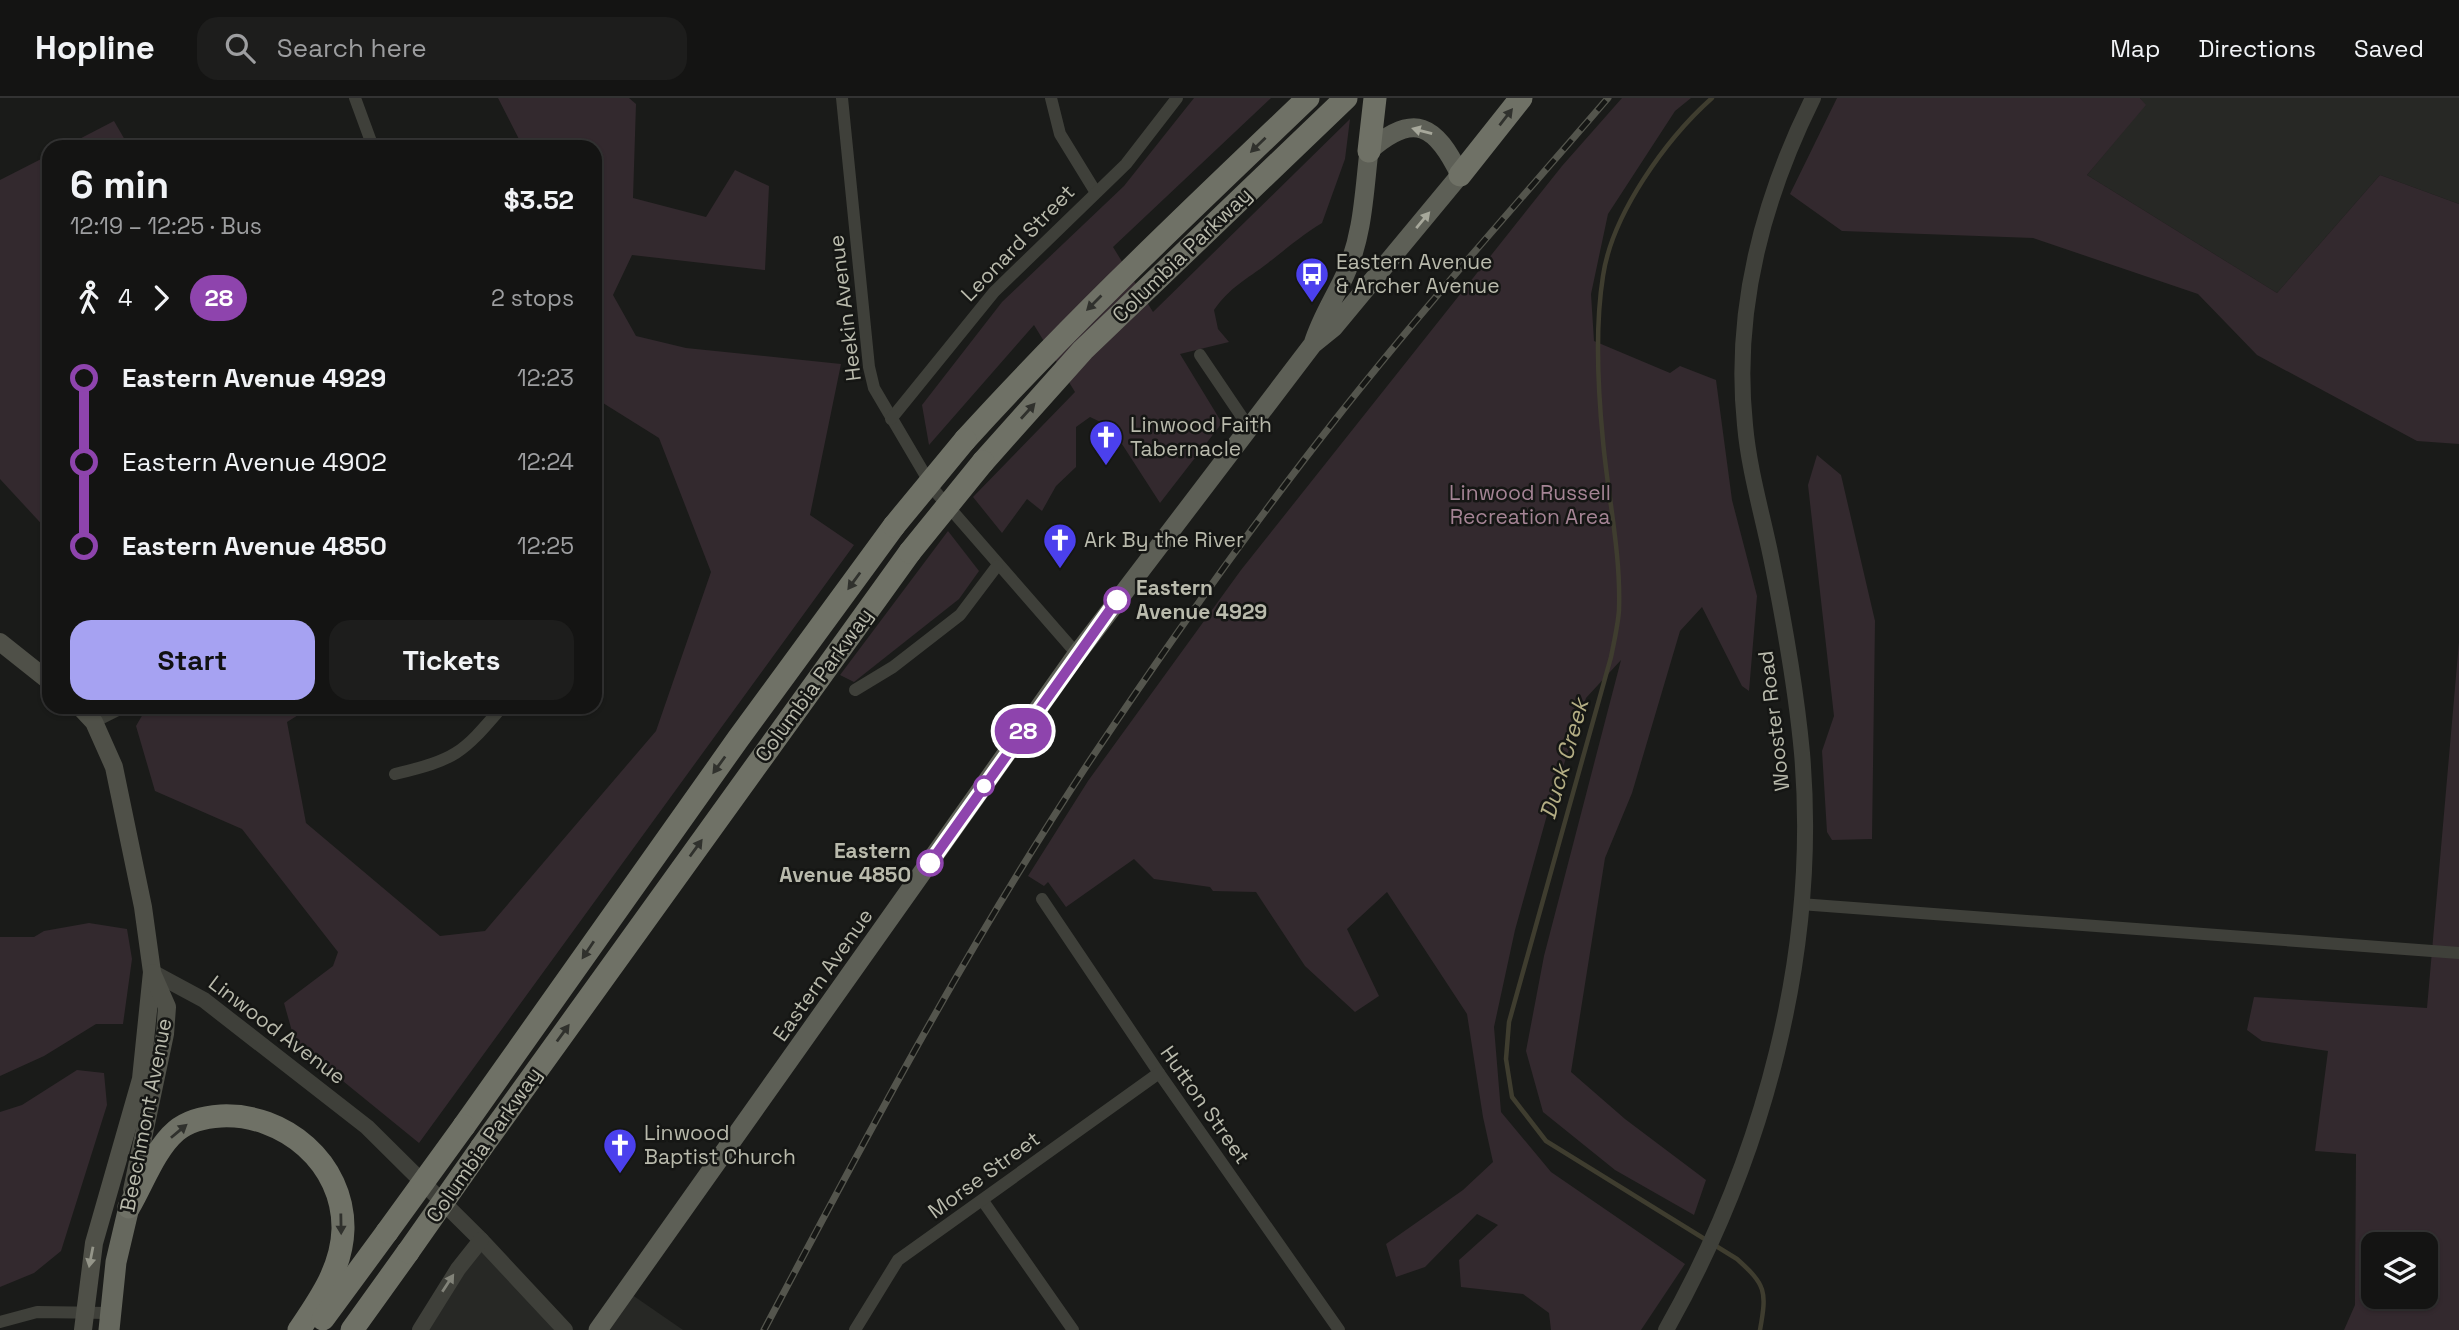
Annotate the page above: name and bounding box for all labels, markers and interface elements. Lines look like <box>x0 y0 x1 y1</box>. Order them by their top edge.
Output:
search box <box>197 17 687 80</box>
text: Hopline <box>35 27 155 69</box>
icon: search <box>221 29 259 67</box>
text: Search here <box>277 31 427 65</box>
text: Map <box>2110 33 2160 64</box>
text: Directions <box>2198 33 2316 64</box>
text: Saved <box>2354 33 2424 64</box>
one-way arrow <box>1498 109 1513 127</box>
one-way arrow <box>1412 125 1433 135</box>
one-way arrow <box>1250 137 1267 153</box>
text: 6 min <box>70 161 169 209</box>
street label: Leonard Street <box>955 178 1080 307</box>
street label: Columbia Parkway <box>1106 181 1257 328</box>
text: $3.52 <box>504 183 574 217</box>
text: 12:19 – 12:25 · Bus <box>70 211 262 241</box>
one-way arrow <box>1415 211 1430 228</box>
street label: Heekin Avenue <box>822 233 867 383</box>
place label: Eastern Avenue & Archer Avenue <box>1336 248 1500 299</box>
bus stop icon: Eastern Avenue & Archer Avenue <box>1293 255 1331 304</box>
icon: walk <box>70 279 108 317</box>
icon: forward <box>142 279 180 317</box>
text: 28 <box>204 282 233 313</box>
text: 4 <box>118 283 132 313</box>
text: 2 stops <box>491 283 574 313</box>
one-way arrow <box>1086 294 1103 311</box>
text: Eastern Avenue 4929 <box>122 361 386 395</box>
text: 12:23 <box>517 363 574 393</box>
one-way arrow <box>1020 402 1036 420</box>
place label: Linwood Faith Tabernacle <box>1130 411 1272 462</box>
church icon: Linwood Faith Tabernacle <box>1087 418 1125 467</box>
text: Eastern Avenue 4902 <box>122 445 387 479</box>
text: 12:24 <box>517 447 574 477</box>
park label: Linwood Russell Recreation Area <box>1449 479 1611 530</box>
church icon: Ark By the River <box>1041 521 1079 570</box>
place label: Ark By the River <box>1084 526 1244 553</box>
text: Eastern Avenue 4850 <box>122 529 387 563</box>
text: 12:25 <box>517 531 574 561</box>
one-way arrow <box>847 572 861 590</box>
place label: Eastern Avenue 4929 <box>1136 574 1267 625</box>
marker: Eastern Avenue 4929 <box>1104 587 1130 613</box>
street label: Columbia Parkway <box>749 602 878 767</box>
button: Start <box>70 620 315 700</box>
button: Tickets <box>329 620 574 700</box>
street label: Wooster Road <box>1751 649 1796 793</box>
water label: Duck Creek <box>1532 693 1596 823</box>
line badge: 28 <box>992 708 1054 754</box>
text: 28 <box>1009 715 1037 746</box>
one-way arrow <box>713 756 727 774</box>
unlabelled marker <box>974 776 994 796</box>
place label: Eastern Avenue 4850 <box>779 837 911 888</box>
one-way arrow <box>689 839 703 858</box>
marker: Eastern Avenue 4850 <box>917 850 943 876</box>
street label: Eastern Avenue <box>767 903 879 1047</box>
one-way arrow <box>582 941 595 960</box>
street label: Linwood Avenue <box>203 969 351 1090</box>
street label: Beechmont Avenue <box>113 1016 178 1214</box>
one-way arrow <box>556 1024 570 1042</box>
street label: Hutton Street <box>1155 1040 1256 1169</box>
street label: Columbia Parkway <box>420 1062 547 1228</box>
place label: Linwood Baptist Church <box>644 1119 796 1170</box>
one-way arrow <box>170 1123 188 1138</box>
street label: Morse Street <box>922 1125 1045 1224</box>
church icon: Linwood Baptist Church <box>601 1126 639 1175</box>
one-way arrow <box>336 1214 347 1236</box>
map controls <box>2361 1232 2438 1309</box>
button: layers <box>2361 1232 2438 1309</box>
one-way arrow <box>86 1246 97 1268</box>
one-way arrow <box>442 1274 455 1293</box>

